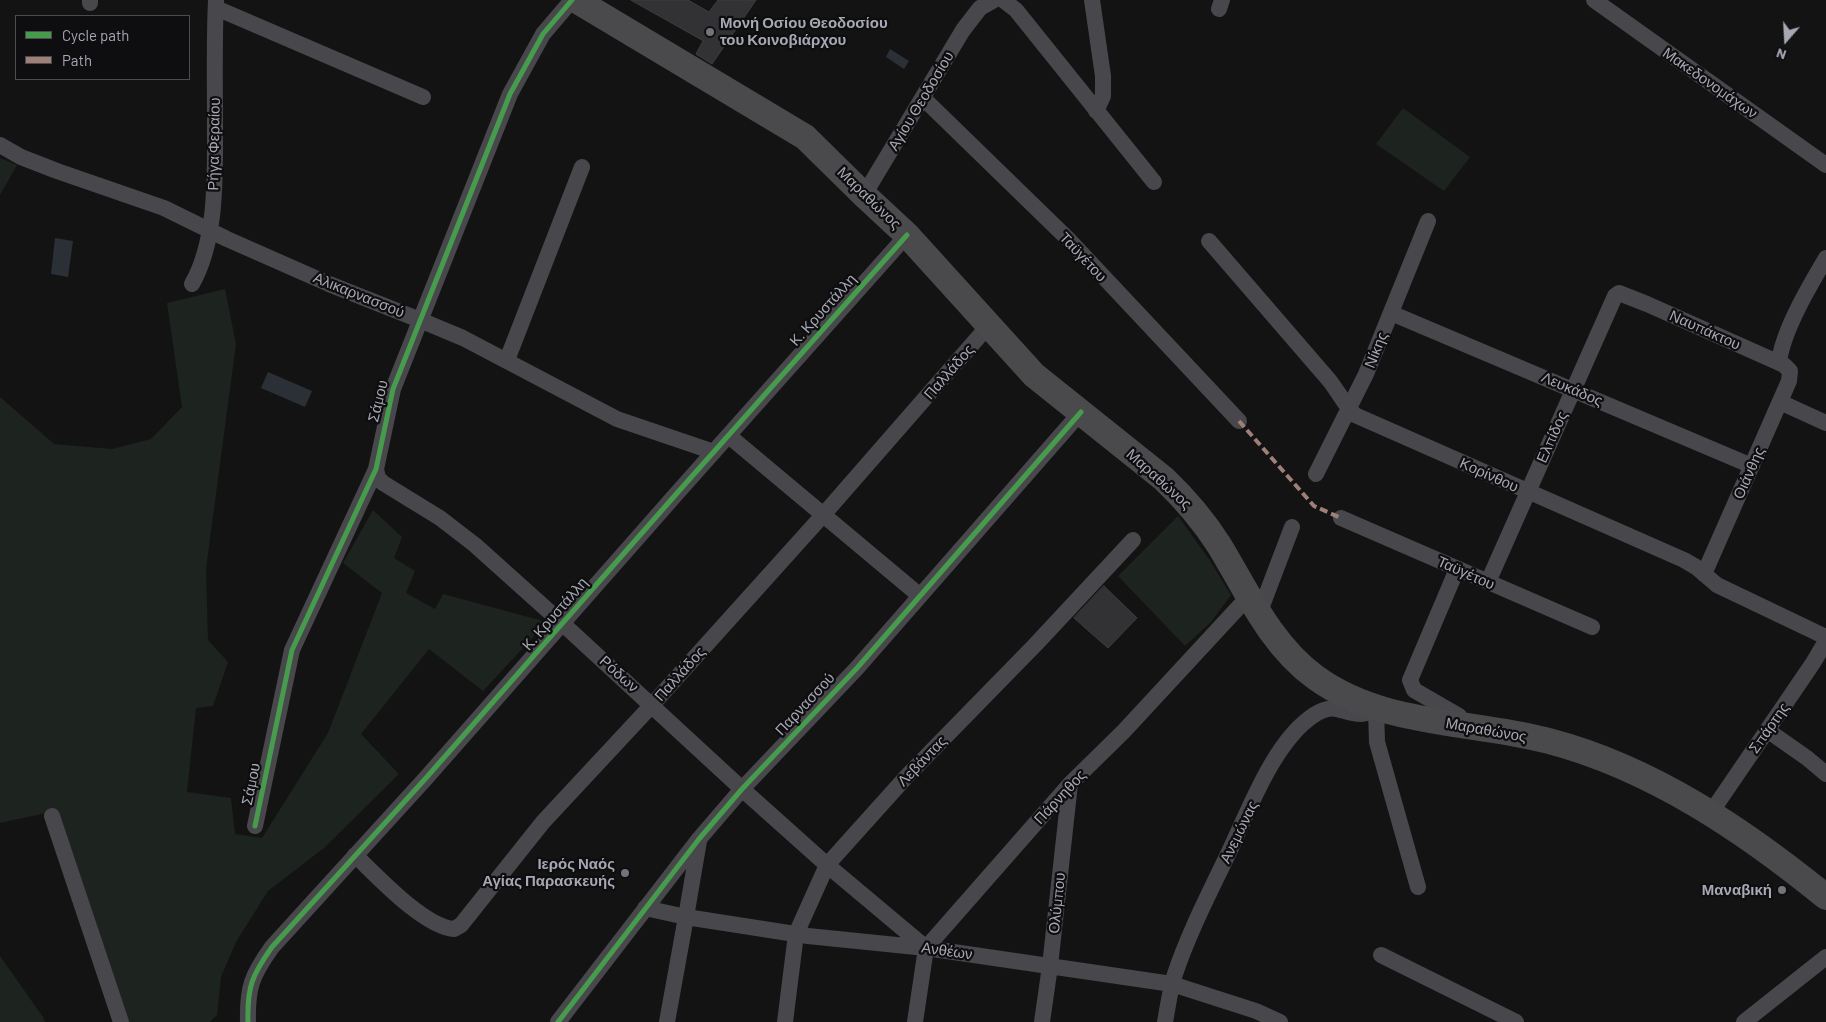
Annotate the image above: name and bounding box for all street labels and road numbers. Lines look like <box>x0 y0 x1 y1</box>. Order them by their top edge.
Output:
street label: Μακεδονομάχων <box>1659 44 1761 122</box>
street label: Αγίου Θεοδοσίου <box>884 48 958 154</box>
street label: Ρήγα Φεραίου <box>204 97 224 191</box>
street label: Μαραθώνος <box>833 163 905 233</box>
street label: Ταϋγέτου <box>1056 229 1110 285</box>
street label: Αλικαρνασσού <box>311 269 407 321</box>
street label: Κ. Κρυστάλλη <box>786 270 860 350</box>
street label: Ναυπάκτου <box>1667 306 1743 354</box>
street label: Νίκης <box>1361 329 1391 371</box>
street label: Παλλάδος <box>920 341 978 403</box>
street label: Λευκάδος <box>1539 368 1605 410</box>
street label: Σάμου <box>364 378 392 424</box>
street label: Ελπίδος <box>1533 408 1571 466</box>
street label: Οιάνθης <box>1730 444 1768 502</box>
street label: Μαραθώνος <box>1123 445 1195 513</box>
street label: Κορίνθου <box>1457 454 1521 496</box>
street label: Ταϋγέτου <box>1435 552 1497 594</box>
street label: Κ. Κρυστάλλη <box>518 574 592 654</box>
street label: Παλλάδος <box>651 643 709 705</box>
street label: Ρόδων <box>596 652 642 696</box>
street label: Παρνασσού <box>771 669 839 739</box>
street label: Σπάρτης <box>1745 699 1793 757</box>
street label: Μαραθώνος <box>1444 714 1528 746</box>
street label: Λεβάντας <box>894 732 950 790</box>
street label: Σάμου <box>238 761 264 807</box>
street label: Πάρνηθος <box>1030 766 1090 828</box>
street label: Ανεμώνας <box>1216 798 1262 866</box>
street label: Ολύμπου <box>1045 872 1069 934</box>
street label: Ανθέων <box>920 939 974 963</box>

